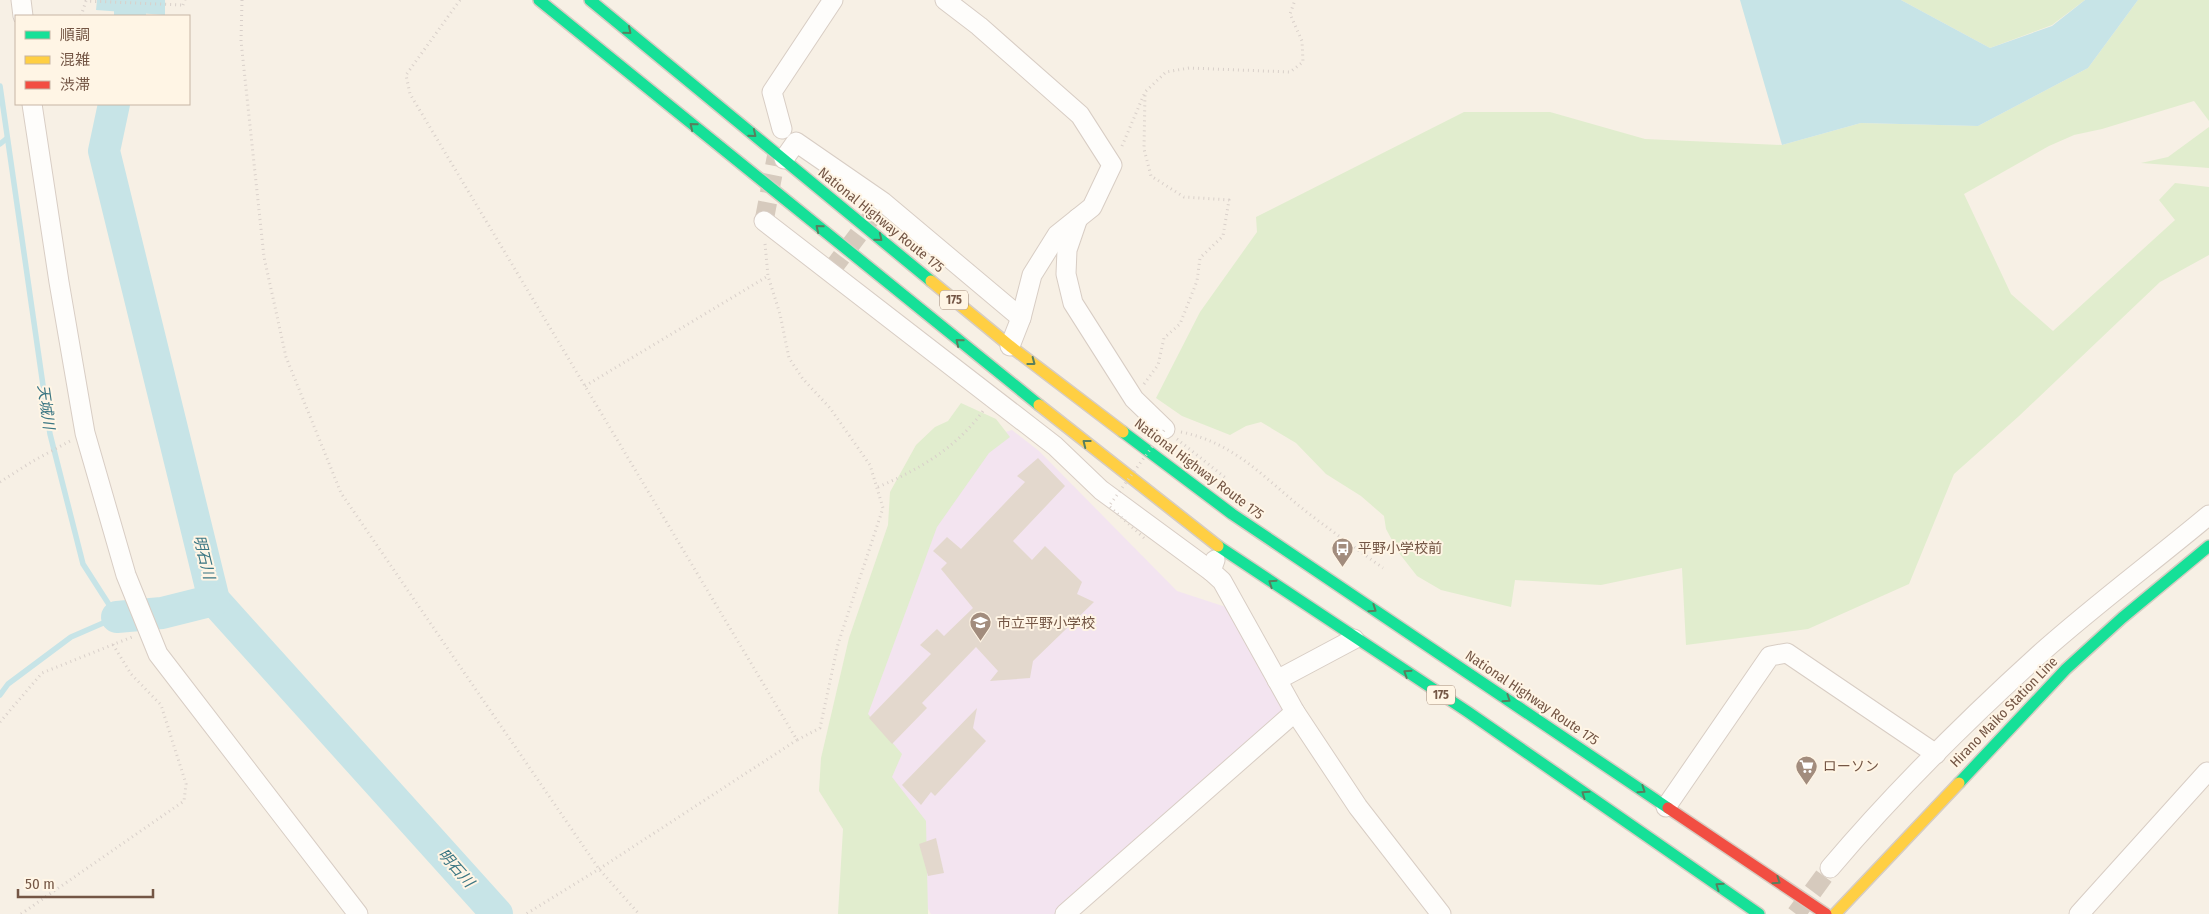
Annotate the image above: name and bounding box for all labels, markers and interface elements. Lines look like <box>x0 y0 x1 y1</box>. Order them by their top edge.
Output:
legend <box>15 15 190 105</box>
one-way arrow <box>622 25 631 34</box>
text: 順調 <box>60 26 90 44</box>
text: 混雑 <box>60 51 90 69</box>
text: 渋滞 <box>60 76 90 94</box>
one-way arrow <box>690 123 699 131</box>
one-way arrow <box>748 129 757 138</box>
street label: National Highway Route 175 <box>815 164 947 276</box>
one-way arrow <box>816 226 825 234</box>
one-way arrow <box>873 232 882 240</box>
road number: 175 <box>940 290 968 310</box>
one-way arrow <box>956 339 965 347</box>
one-way arrow <box>1026 357 1035 365</box>
water label: 天城川 <box>34 383 58 433</box>
street label: National Highway Route 175 <box>1131 415 1267 523</box>
one-way arrow <box>1083 440 1092 448</box>
water label: 明石川 <box>190 533 219 583</box>
bus stop icon: 平野小学校前 <box>1330 536 1354 567</box>
place label: 平野小学校前 <box>1358 540 1442 557</box>
one-way arrow <box>1268 580 1278 589</box>
one-way arrow <box>1367 603 1376 612</box>
school or university icon: 市立平野小学校 <box>969 611 993 642</box>
place label: 市立平野小学校 <box>997 615 1095 632</box>
street label: National Highway Route 175 <box>1462 647 1602 749</box>
street label: Hirano Maiko Station Line <box>1947 653 2061 771</box>
one-way arrow <box>1404 670 1413 679</box>
road number: 175 <box>1427 686 1455 704</box>
one-way arrow <box>1502 693 1511 703</box>
supermarket icon: ローソン <box>1795 754 1819 785</box>
place label: ローソン <box>1823 758 1879 775</box>
one-way arrow <box>1636 784 1646 793</box>
one-way arrow <box>1581 791 1591 800</box>
water label: 明石川 <box>434 845 479 892</box>
scale bar <box>18 866 152 898</box>
text: 50 m <box>25 875 55 893</box>
one-way arrow <box>1771 875 1781 884</box>
one-way arrow <box>1715 883 1724 892</box>

